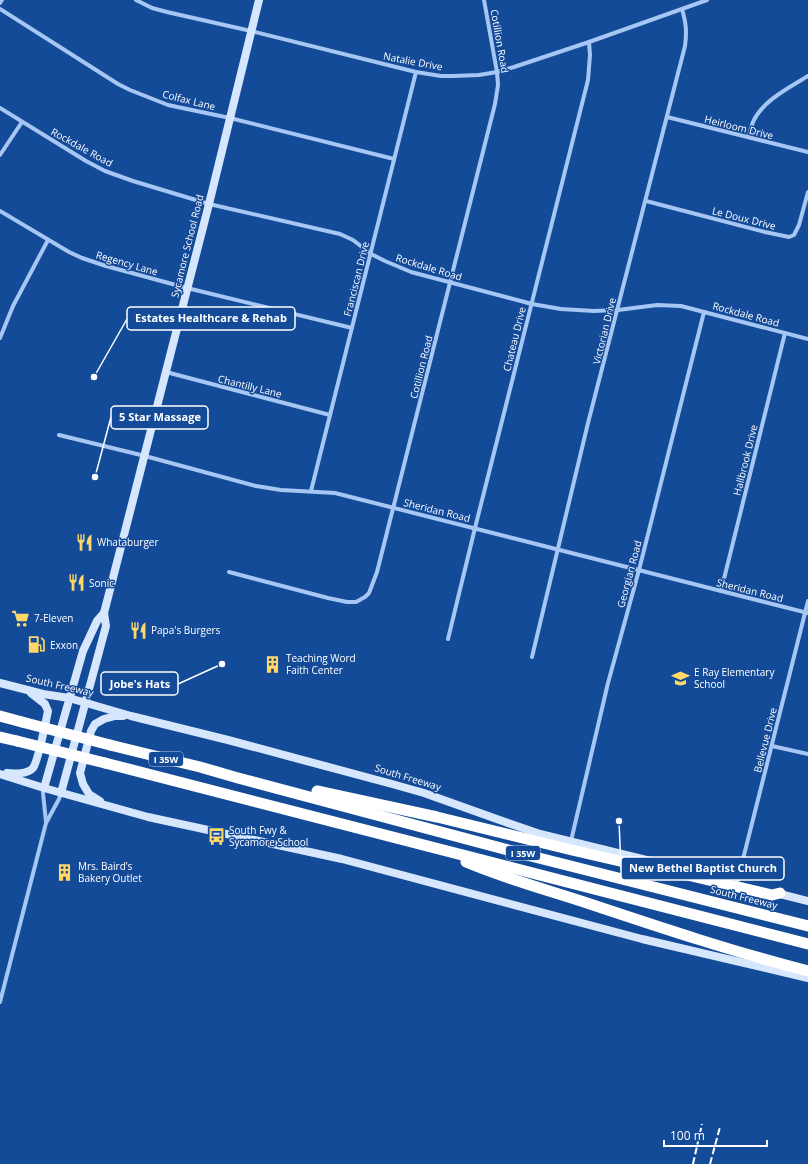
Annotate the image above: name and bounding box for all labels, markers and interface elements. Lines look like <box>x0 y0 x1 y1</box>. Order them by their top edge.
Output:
street label: Cotillion Road <box>487 8 513 74</box>
street label: Natalie Drive <box>382 48 444 74</box>
street label: Colfax Lane <box>161 87 217 113</box>
street label: Heirloom Drive <box>703 112 775 142</box>
street label: Rockdale Road <box>49 124 115 170</box>
street label: Sycamore School Road <box>167 193 207 299</box>
street label: Le Doux Drive <box>711 203 778 233</box>
street label: Franciscan Drive <box>340 240 372 318</box>
street label: Regency Lane <box>94 247 160 279</box>
street label: Rockdale Road <box>394 250 464 284</box>
street label: Victorian Drive <box>589 296 619 366</box>
street label: Rockdale Road <box>711 298 781 330</box>
street label: Chateau Drive <box>499 305 529 373</box>
callout: Estates Healthcare & Rehab <box>127 307 295 330</box>
text: Estates Healthcare & Rehab <box>135 310 287 325</box>
street label: Cotillion Road <box>406 334 436 400</box>
street label: Chantilly Lane <box>217 371 284 401</box>
callout: 5 Star Massage <box>111 406 208 429</box>
text: 5 Star Massage <box>119 409 201 424</box>
street label: Hallbrook Drive <box>729 423 761 497</box>
street label: Sheridan Road <box>402 495 472 525</box>
restaurant icon: Whataburger <box>74 532 94 552</box>
place label: Whataburger <box>97 535 159 549</box>
street label: Georgian Road <box>613 539 645 609</box>
restaurant icon: Sonic <box>66 573 86 593</box>
street label: Sheridan Road <box>715 575 785 605</box>
place label: Sonic <box>89 576 114 590</box>
supermarket icon: 7-Eleven <box>11 608 31 628</box>
place label: 7-Eleven <box>34 611 73 625</box>
restaurant icon: Papa's Burgers <box>128 620 148 640</box>
place label: Papa's Burgers <box>151 623 221 637</box>
fuel station icon: Exxon <box>27 635 47 655</box>
place label: Exxon <box>50 638 78 652</box>
place label: Teaching Word Faith Center <box>286 651 356 677</box>
building icon: Teaching Word Faith Center <box>263 654 283 674</box>
place label: E Ray Elementary School <box>694 665 775 691</box>
school or university icon: E Ray Elementary School <box>671 668 691 688</box>
street label: South Freeway <box>25 670 96 700</box>
callout: Jobe's Hats <box>101 672 178 695</box>
text: Jobe's Hats <box>109 676 171 691</box>
street label: Bellevue Drive <box>750 706 780 774</box>
road number: I 35W <box>149 752 183 766</box>
street label: South Freeway <box>373 760 444 794</box>
place label: South Fwy & Sycamore School <box>229 823 308 849</box>
bus stop icon: South Fwy & Sycamore School <box>206 826 226 846</box>
road number: I 35W <box>506 846 540 860</box>
callout: New Bethel Baptist Church <box>621 857 784 880</box>
place label: Mrs. Baird’s Bakery Outlet <box>78 859 142 885</box>
text: New Bethel Baptist Church <box>629 860 777 875</box>
building icon: Mrs. Baird’s Bakery Outlet <box>55 862 75 882</box>
street label: South Freeway <box>709 882 780 912</box>
scale bar <box>664 1122 767 1148</box>
text: 100 m <box>670 1127 705 1144</box>

